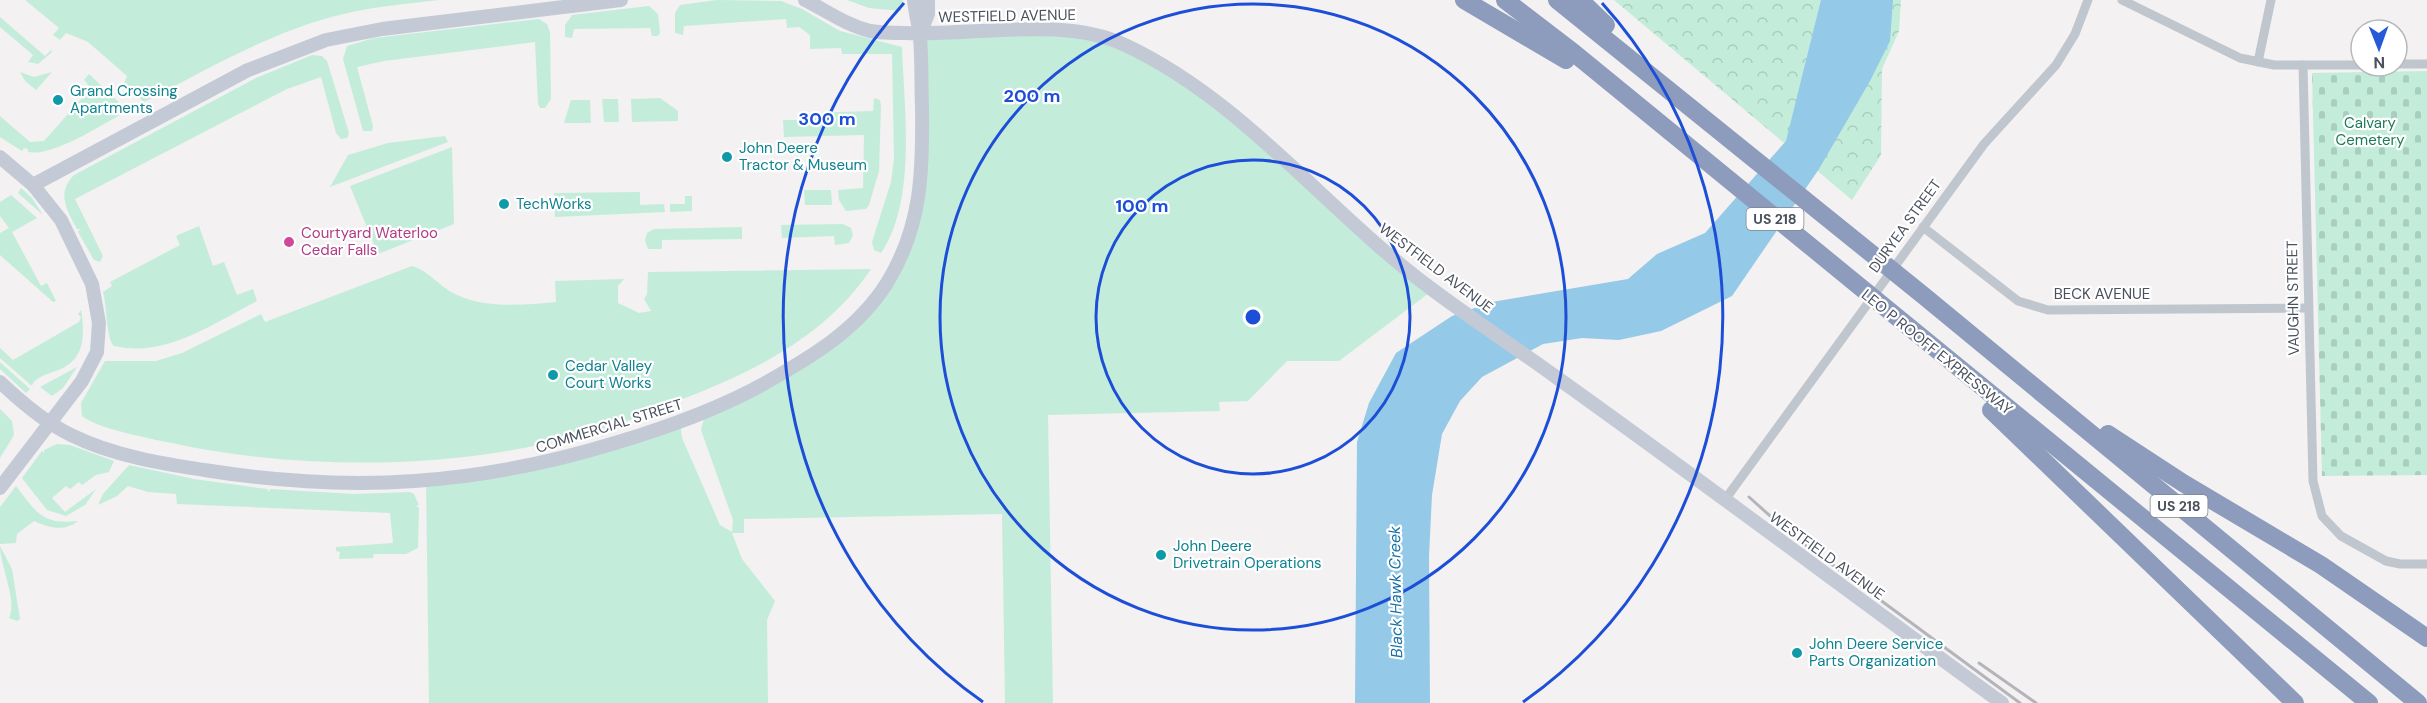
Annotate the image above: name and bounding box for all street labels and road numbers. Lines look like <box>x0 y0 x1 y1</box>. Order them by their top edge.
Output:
street label: WESTFIELD AVENUE <box>938 5 1076 27</box>
street label: DURYEA STREET <box>1864 175 1946 277</box>
road number: US 218 <box>1746 208 1804 230</box>
street label: WESTFIELD AVENUE <box>1375 219 1497 317</box>
street label: VAUGHN STREET <box>2282 240 2304 356</box>
street label: BECK AVENUE <box>2054 284 2150 304</box>
street label: LEO P ROOFF EXPRESSWAY <box>1857 285 2017 419</box>
street label: COMMERCIAL STREET <box>533 394 685 458</box>
road number: US 218 <box>2150 495 2208 517</box>
street label: WESTFIELD AVENUE <box>1765 507 1889 605</box>

